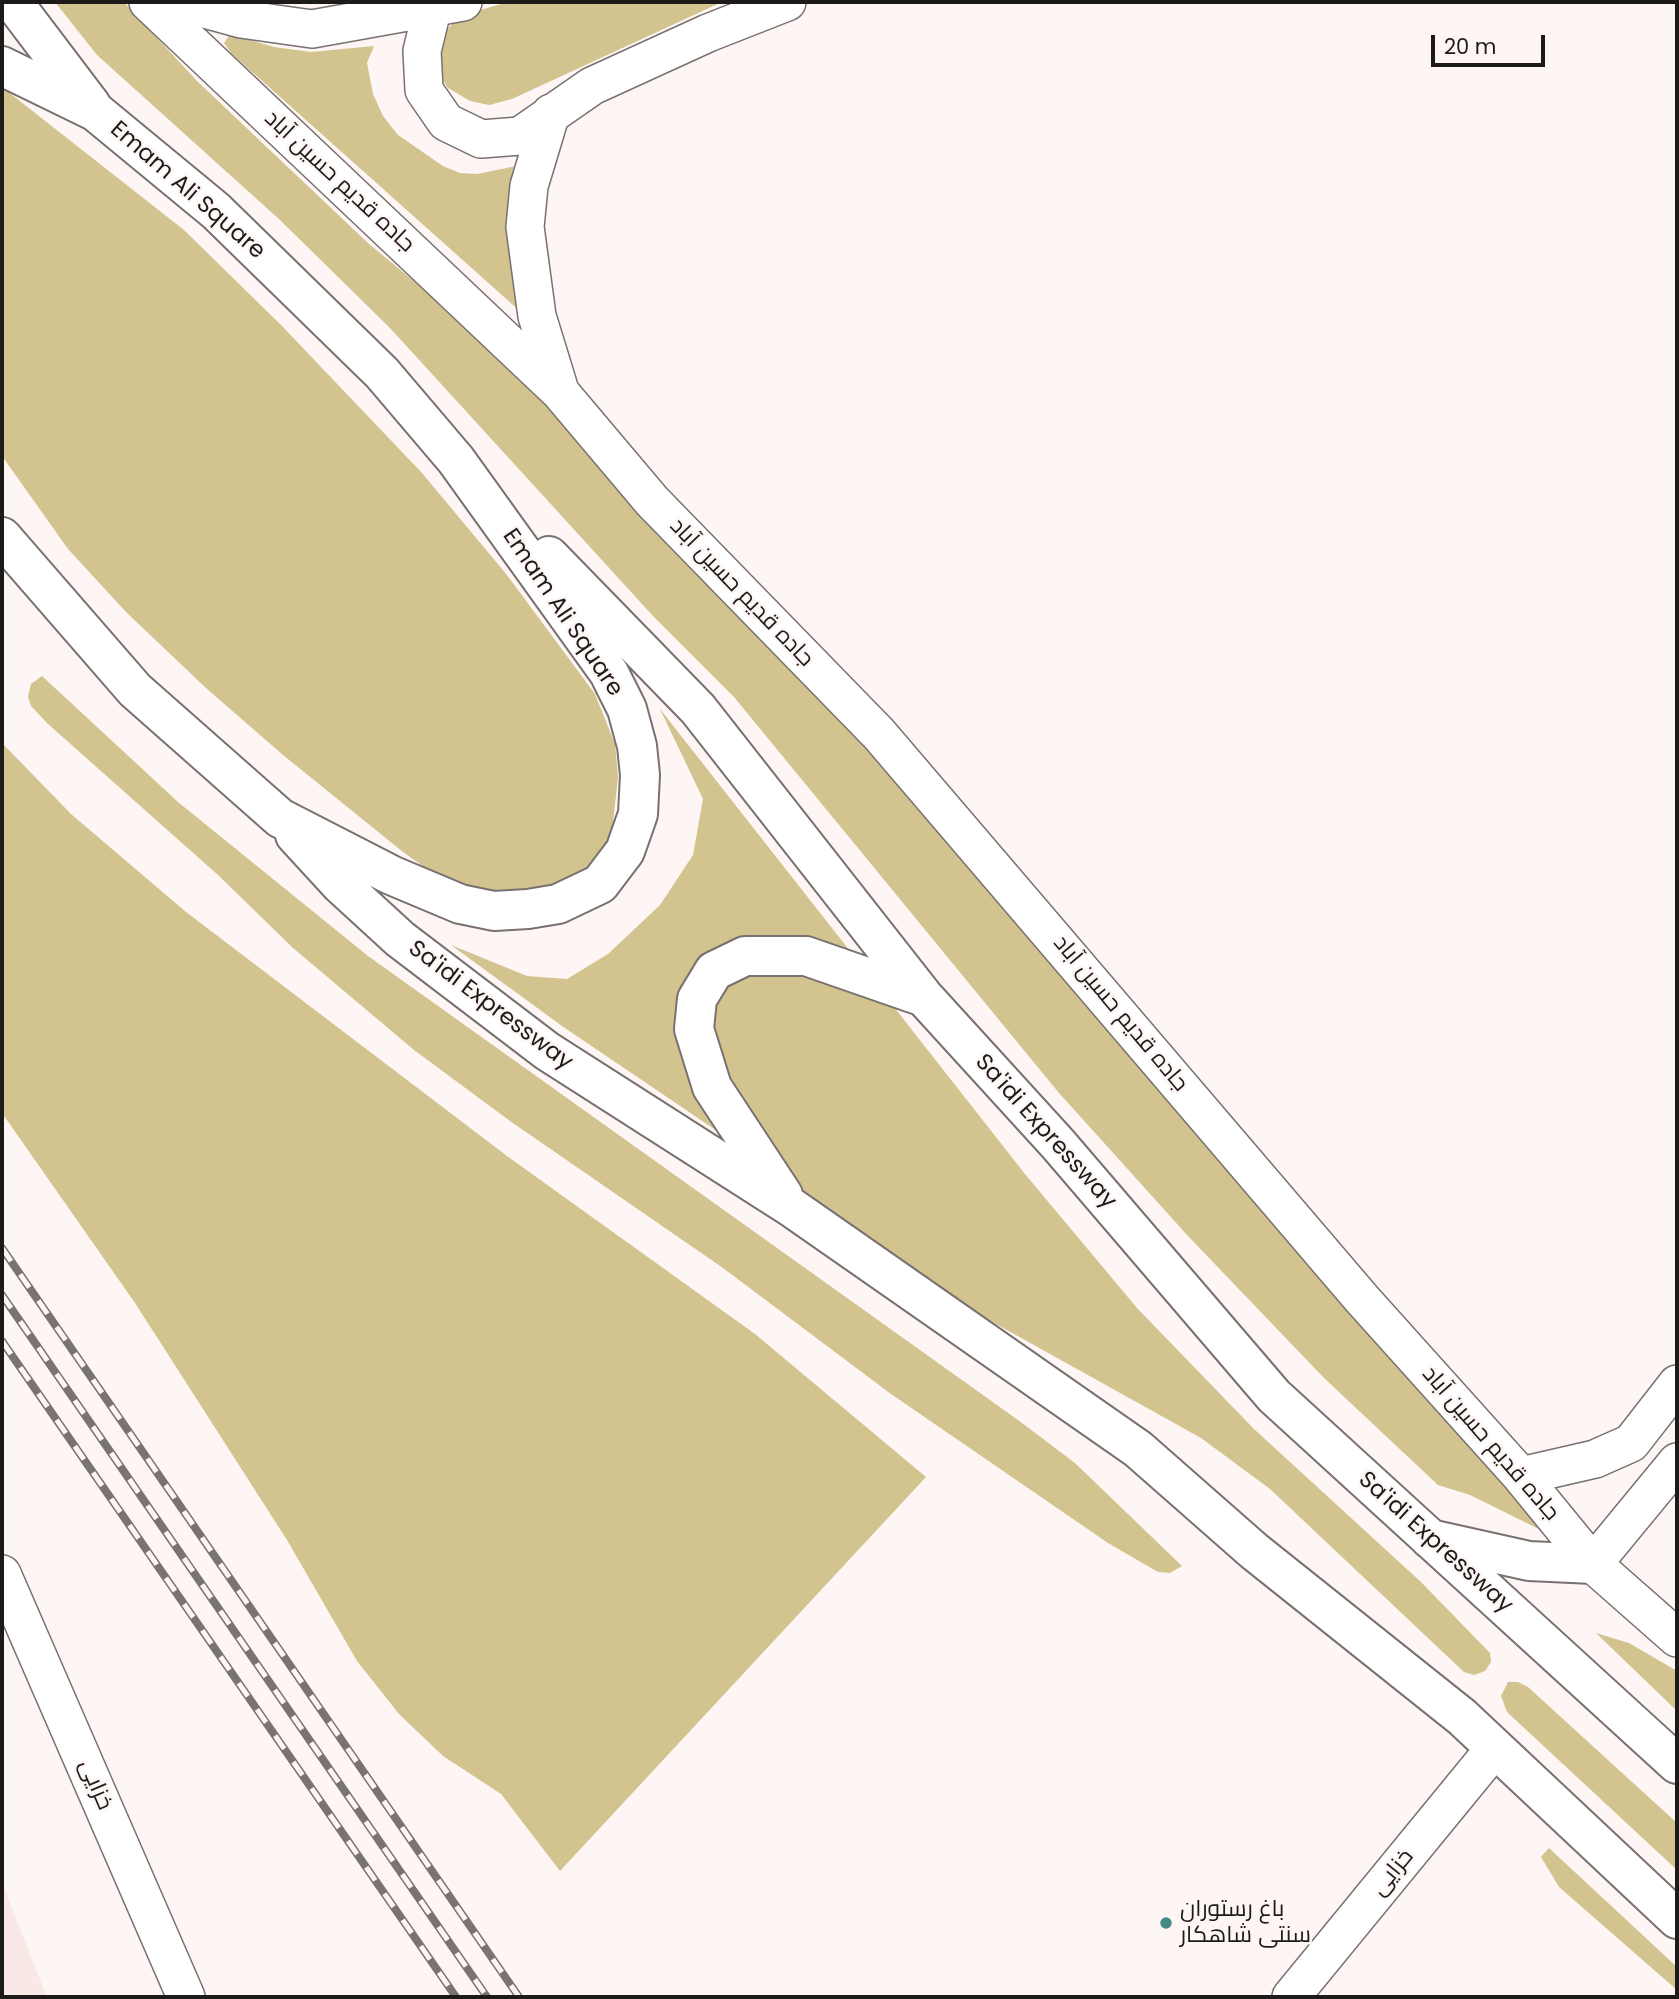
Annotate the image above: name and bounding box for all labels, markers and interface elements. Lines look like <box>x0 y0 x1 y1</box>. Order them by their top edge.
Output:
scale bar <box>1434 21 1548 65</box>
text: 20 m <box>1444 32 1497 61</box>
street label: جاده قدیم حسین آباد <box>258 105 420 259</box>
street label: Emam Ali Square <box>104 116 270 266</box>
street label: جاده قدیم حسین آباد <box>663 513 819 673</box>
street label: Emam Ali Square <box>496 524 628 702</box>
street label: جاده قدیم حسین آباد <box>1047 930 1193 1098</box>
street label: Sa'idi Expressway <box>403 935 577 1077</box>
street label: Sa'idi Expressway <box>968 1049 1122 1215</box>
street label: جاده قدیم حسین آباد <box>1415 1361 1565 1527</box>
street label: Sa'idi Expressway <box>1352 1466 1518 1620</box>
street label: خزایی <box>72 1756 118 1814</box>
street label: خزایی <box>1366 1844 1420 1902</box>
place label: باغ رستوران سنتی شاهکار <box>1180 1896 1311 1950</box>
marker: باغ رستوران سنتی شاهکار <box>1158 1915 1174 1931</box>

